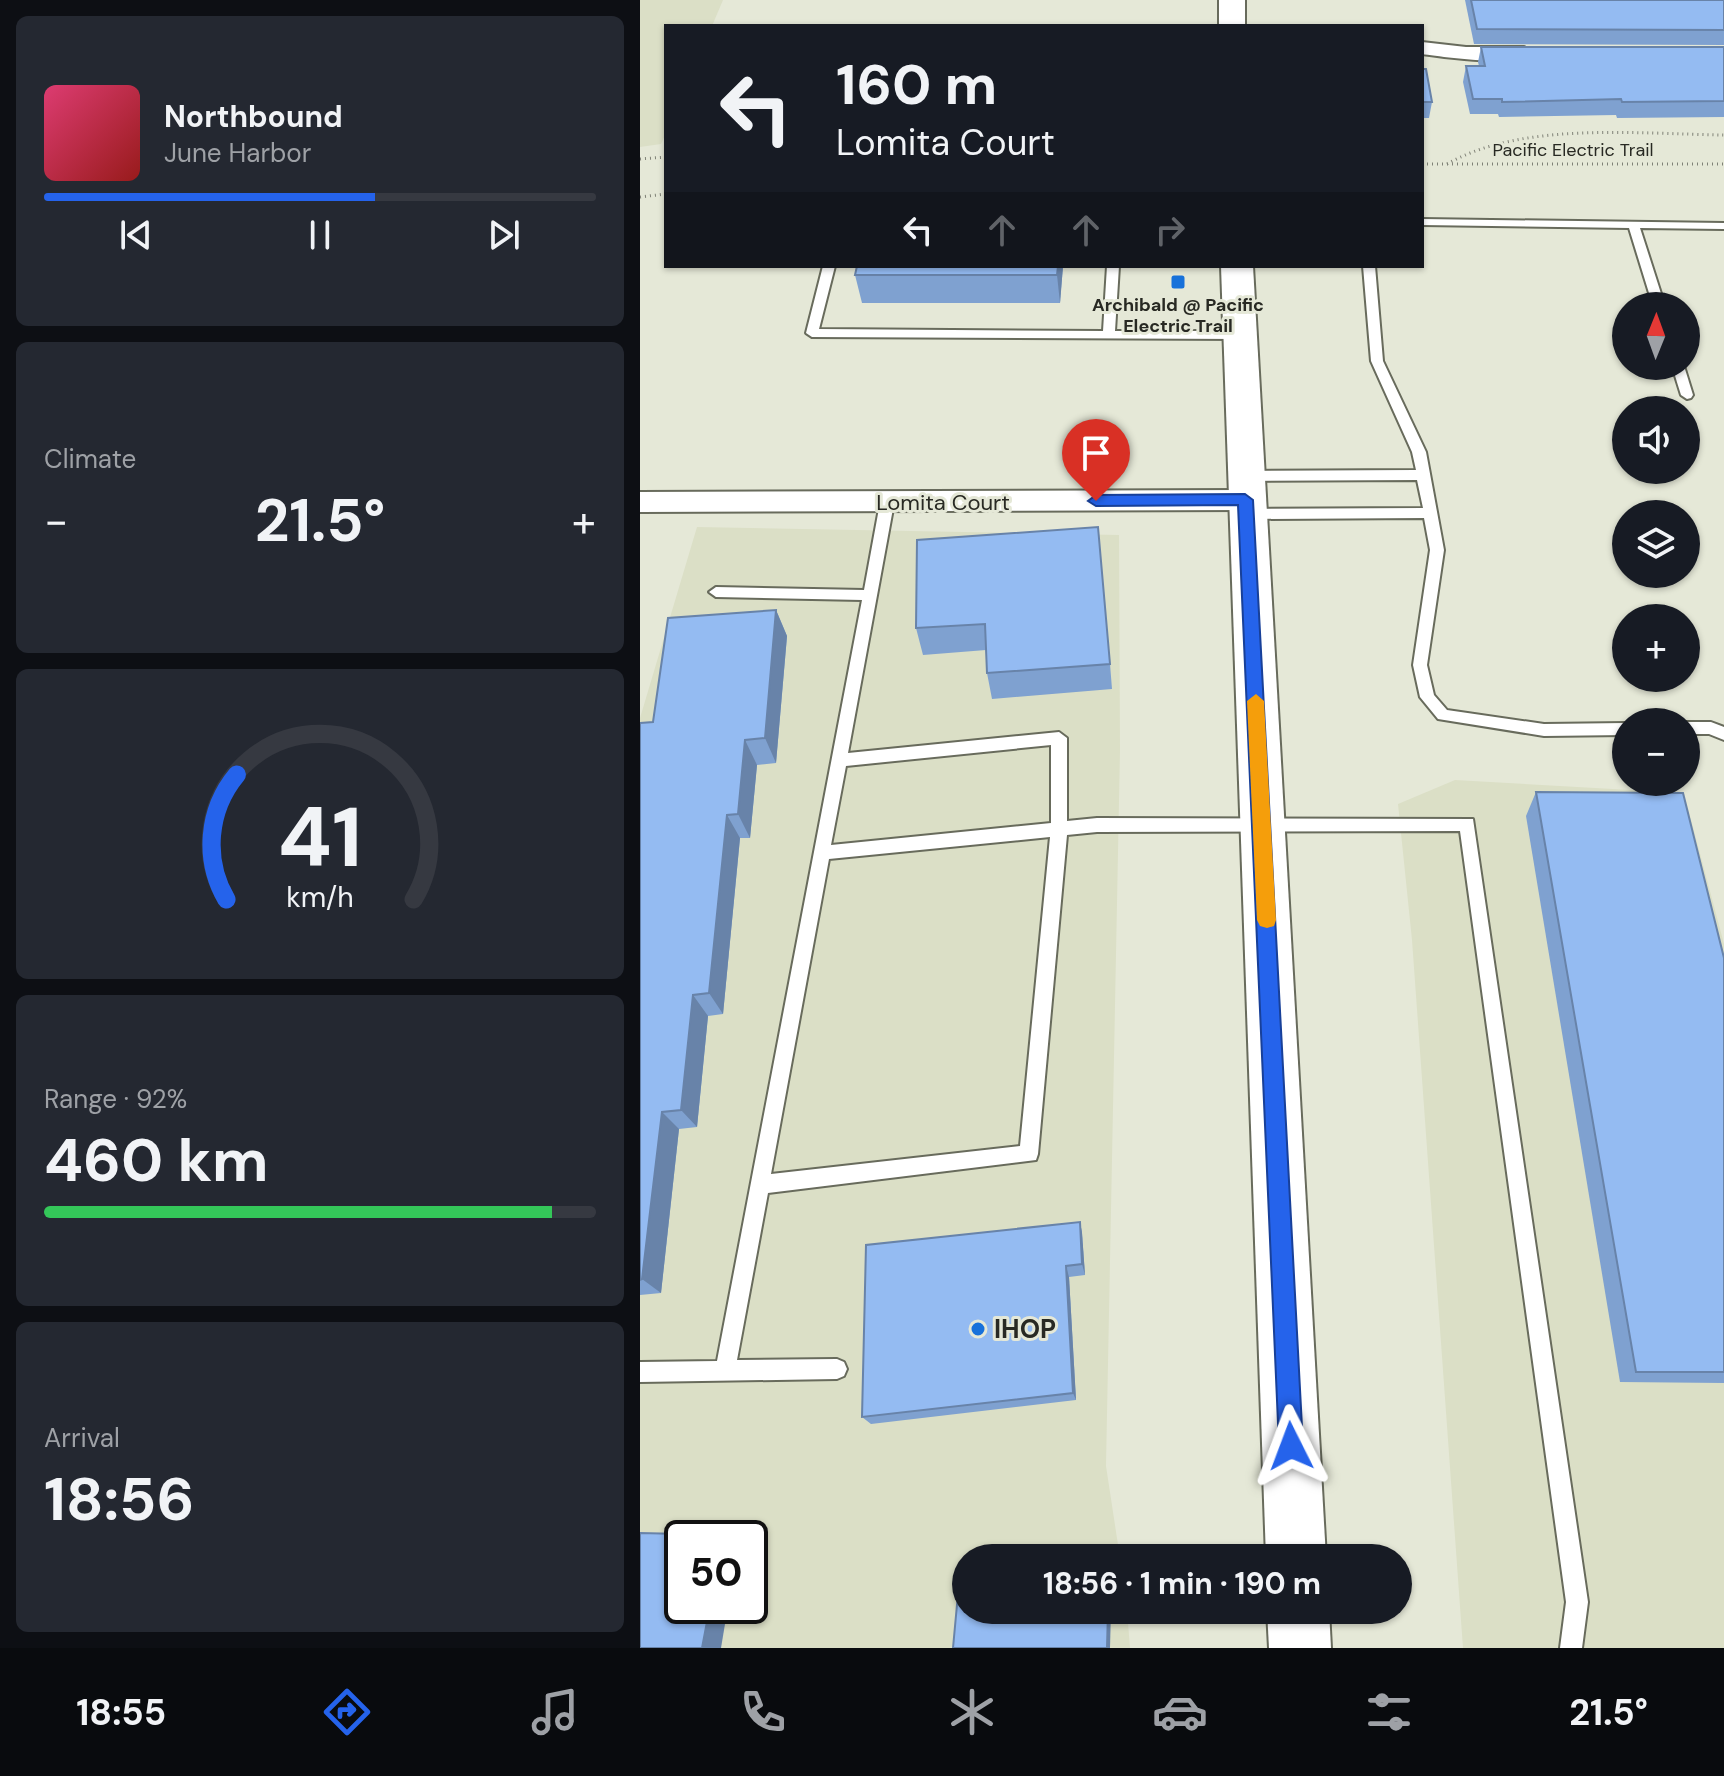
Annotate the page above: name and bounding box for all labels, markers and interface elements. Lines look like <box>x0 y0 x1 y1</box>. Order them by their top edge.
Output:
text: 160 m <box>836 48 997 121</box>
icon: left <box>704 56 808 160</box>
text: Northbound <box>164 97 343 136</box>
text: Lomita Court <box>836 119 1055 166</box>
text: June Harbor <box>164 136 311 170</box>
street label: Pacific Electric Trail <box>1492 138 1654 162</box>
icon: left <box>896 208 940 252</box>
icon: ahead <box>980 208 1024 252</box>
icon: ahead <box>1064 208 1108 252</box>
icon: right <box>1148 208 1192 252</box>
icon: previous <box>114 213 158 257</box>
icon: pause <box>298 213 342 257</box>
icon: next <box>482 213 526 257</box>
marker: Archibald @ Pacific Electric Trail <box>1169 273 1187 291</box>
north arrow <box>1612 292 1700 380</box>
map controls <box>1612 292 1700 796</box>
place label: Archibald @ Pacific Electric Trail <box>1092 293 1264 338</box>
button: sound <box>1612 396 1700 484</box>
pin <box>1062 419 1130 501</box>
icon: arrive <box>1074 431 1118 475</box>
text: Climate <box>44 442 136 476</box>
text: 21.5° <box>255 481 385 560</box>
street label: Lomita Court <box>876 488 1010 517</box>
text: − <box>44 492 68 550</box>
text: + <box>572 492 596 550</box>
button: layers <box>1612 500 1700 588</box>
button: + <box>1612 604 1700 692</box>
button: − <box>1612 708 1700 796</box>
text: 41 <box>278 783 362 892</box>
text: km/h <box>286 879 354 916</box>
text: Range · 92% <box>44 1082 187 1116</box>
text: 460 km <box>44 1121 269 1200</box>
place label: IHOP <box>994 1312 1056 1346</box>
marker: IHOP <box>969 1320 987 1338</box>
position arrow <box>1249 1404 1333 1488</box>
text: Arrival <box>44 1421 120 1455</box>
text: 18:56 <box>44 1460 194 1539</box>
speed limit sign: 50 <box>664 1520 768 1624</box>
text: 18:56 · 1 min · 190 m <box>1043 1564 1321 1603</box>
icon: directions <box>319 1684 375 1740</box>
icon: music <box>527 1684 583 1740</box>
icon: phone <box>735 1684 791 1740</box>
icon: climate <box>944 1684 1000 1740</box>
icon: car <box>1152 1684 1208 1740</box>
icon: filters <box>1361 1684 1417 1740</box>
text: 18:55 <box>76 1689 166 1736</box>
text: 21.5° <box>1569 1689 1648 1736</box>

